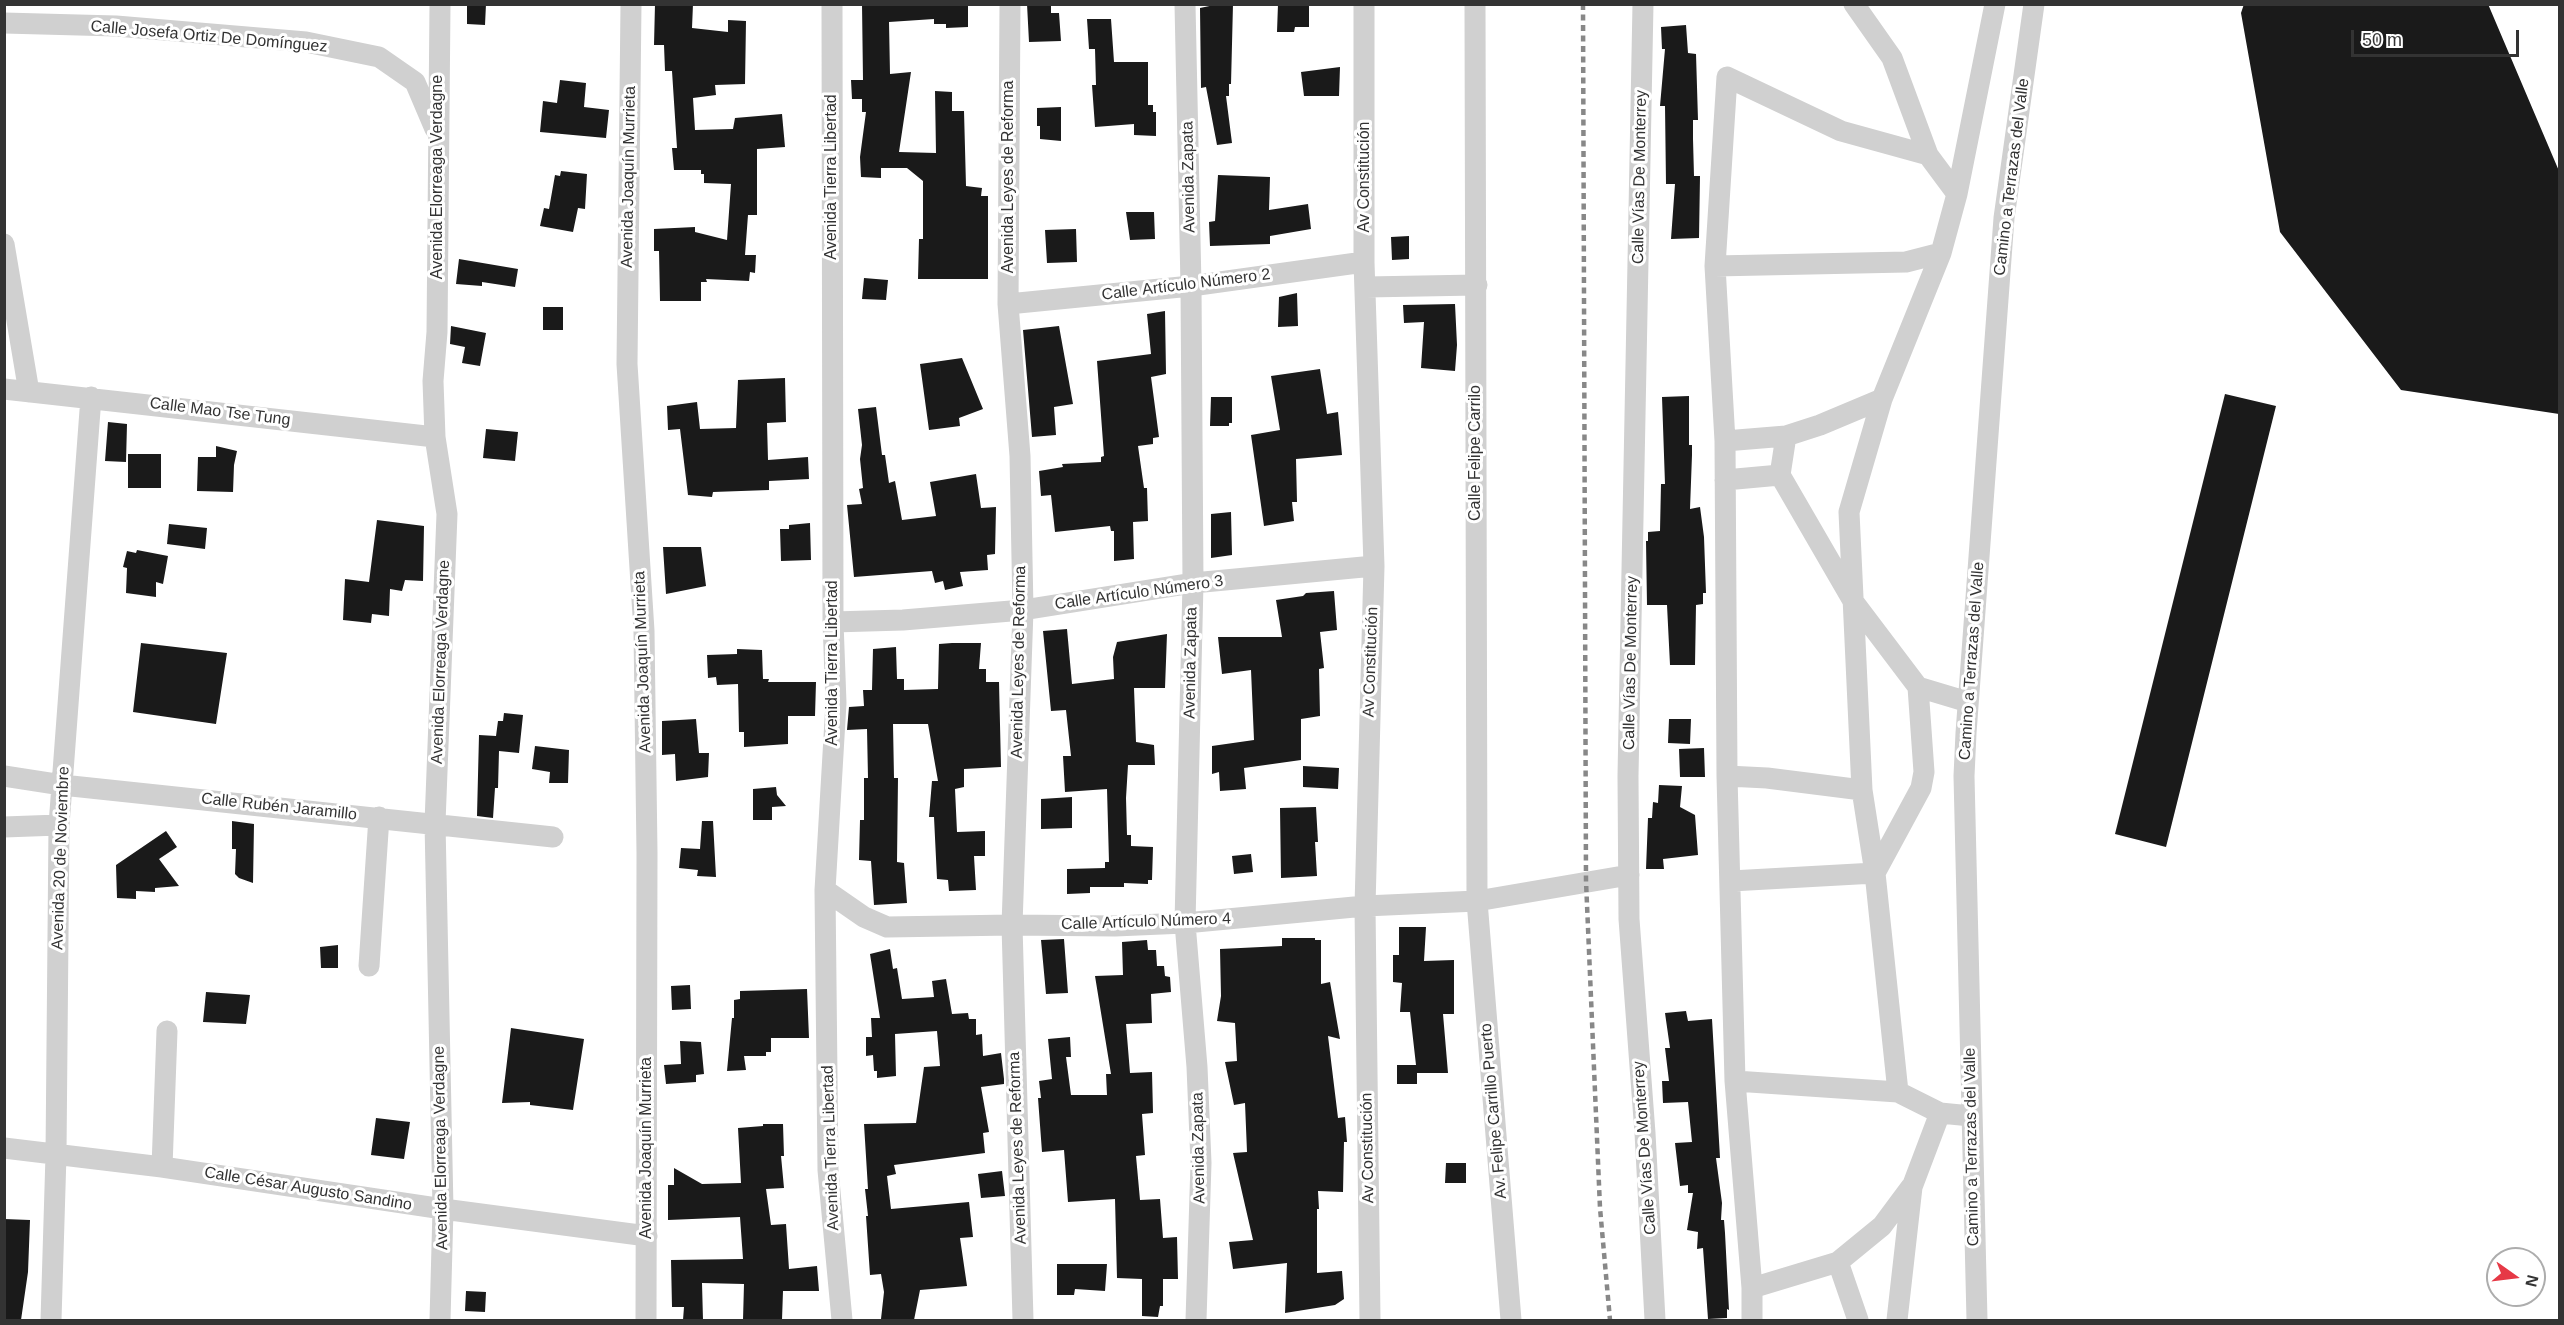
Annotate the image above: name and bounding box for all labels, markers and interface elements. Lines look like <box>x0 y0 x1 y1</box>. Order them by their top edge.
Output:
street label: Calle Josefa Ortiz De Domínguez <box>90 17 328 57</box>
scale bar <box>2354 18 2522 56</box>
text: 50 m <box>2362 30 2402 50</box>
street label: Avenida Elorreaga Verdagne <box>428 75 448 279</box>
street label: Camino a Terrazas del Valle <box>1990 77 2034 277</box>
street label: Avenida Leyes de Reforma <box>999 81 1019 273</box>
street label: Avenida Joaquín Murrieta <box>618 86 640 268</box>
street label: Calle Vías De Monterrey <box>1629 90 1651 264</box>
street label: Avenida Tierra Libertad <box>822 94 842 260</box>
street label: Avenida Zapata <box>1178 121 1200 233</box>
street label: Av Constitución <box>1355 122 1375 232</box>
street label: Calle Artículo Número 2 <box>1101 265 1271 305</box>
street label: Calle Felipe Carrilo <box>1466 385 1486 521</box>
street label: Calle Mao Tse Tung <box>149 394 291 430</box>
street label: Avenida Elorreaga Verdagne <box>428 560 454 764</box>
street label: Camino a Terrazas del Valle <box>1955 561 1989 761</box>
street label: Avenida Leyes de Reforma <box>1008 565 1030 759</box>
street label: Avenida Joaquín Murrieta <box>630 571 656 753</box>
street label: Calle Artículo Número 3 <box>1054 572 1224 614</box>
street label: Calle Vías De Monterrey <box>1620 576 1642 750</box>
street label: Avenida Tierra Libertad <box>823 580 843 746</box>
street label: Av Constitución <box>1359 606 1383 718</box>
street label: Avenida Zapata <box>1180 607 1202 719</box>
street label: Avenida 20 de Noviembre <box>48 766 74 950</box>
street label: Calle Rubén Jaramillo <box>200 789 358 825</box>
street label: Calle Artículo Número 4 <box>1061 909 1231 935</box>
street label: Av. Felipe Carrillo Puerto <box>1477 1022 1511 1200</box>
street label: Avenida Elorreaga Verdagne <box>430 1046 452 1250</box>
street label: Camino a Terrazas del Valle <box>1961 1047 1983 1247</box>
street label: Avenida Leyes de Reforma <box>1005 1051 1031 1245</box>
street label: Avenida Joaquín Murrieta <box>637 1057 657 1239</box>
street label: Calle Vías De Monterrey <box>1629 1060 1661 1236</box>
street label: Avenida Tierra Libertad <box>819 1065 843 1231</box>
street label: Avenida Zapata <box>1188 1092 1210 1204</box>
street label: Av Constitución <box>1357 1092 1379 1204</box>
street label: Calle César Augusto Sandino <box>203 1163 413 1215</box>
north arrow <box>2486 1247 2546 1307</box>
text: N <box>2522 1273 2542 1289</box>

